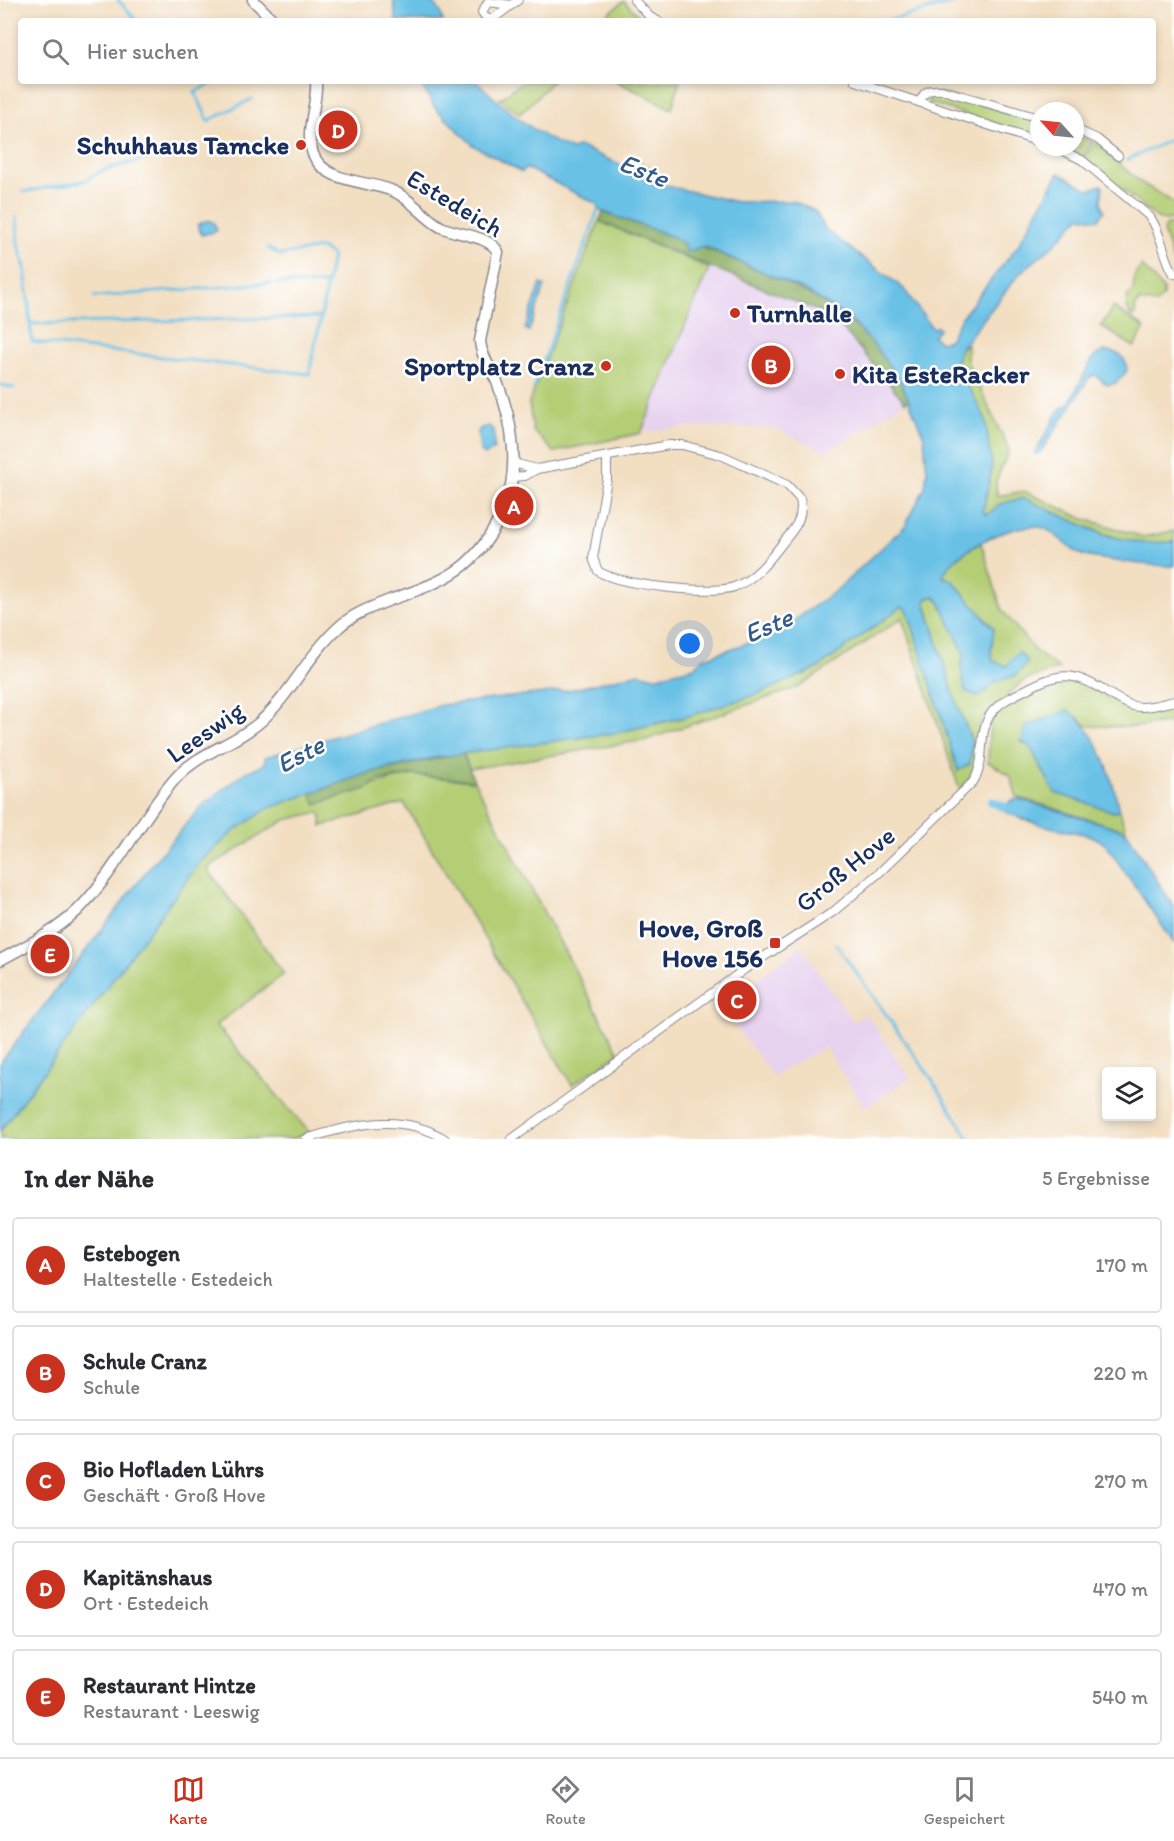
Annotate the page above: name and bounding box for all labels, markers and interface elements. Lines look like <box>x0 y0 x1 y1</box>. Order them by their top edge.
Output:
search box <box>18 18 1156 84</box>
icon: search <box>39 35 72 68</box>
text: Hier suchen <box>87 38 198 65</box>
north arrow <box>1030 102 1084 156</box>
pin: D <box>318 108 358 152</box>
place label: Schuhhaus Tamcke <box>77 129 289 161</box>
marker: Schuhhaus Tamcke <box>294 138 308 152</box>
water label: Este <box>615 145 674 195</box>
street label: Estedeich <box>401 162 509 244</box>
place label: Turnhalle <box>746 297 852 329</box>
marker: Turnhalle <box>728 306 742 320</box>
pin: B <box>752 342 790 388</box>
place label: Sportplatz Cranz <box>404 350 595 382</box>
place label: Kita EsteRacker <box>852 358 1030 390</box>
marker: Sportplatz Cranz <box>599 359 613 373</box>
marker: Kita EsteRacker <box>833 367 847 381</box>
pin: A <box>494 484 534 528</box>
water label: Este <box>739 600 798 650</box>
your location <box>675 629 704 658</box>
street label: Leeswig <box>160 694 250 770</box>
water label: Este <box>270 727 331 780</box>
street label: Groß Hove <box>789 819 901 919</box>
place label: Hove, Groß Hove 156 <box>638 912 763 974</box>
pin: E <box>31 932 70 976</box>
marker: Hove, Groß Hove 156 <box>768 936 782 950</box>
pin: C <box>718 978 756 1022</box>
map controls <box>1102 1067 1156 1121</box>
button: layers <box>1102 1067 1156 1121</box>
text: In der Nähe <box>24 1162 154 1194</box>
text: 5 Ergebnisse <box>1042 1166 1150 1190</box>
text: Estebogen <box>83 1240 180 1267</box>
text: A <box>39 1253 52 1277</box>
text: 170 m <box>1095 1253 1148 1277</box>
text: Haltestelle · Estedeich <box>83 1267 273 1291</box>
text: Schule Cranz <box>83 1348 207 1375</box>
text: B <box>39 1361 52 1385</box>
text: 220 m <box>1093 1361 1148 1385</box>
text: Schule <box>83 1375 140 1399</box>
text: Bio Hofladen Lührs <box>83 1456 264 1483</box>
text: C <box>39 1469 52 1493</box>
text: 270 m <box>1094 1469 1148 1493</box>
text: Geschäft · Groß Hove <box>83 1483 266 1507</box>
text: Kapitänshaus <box>83 1564 212 1591</box>
text: D <box>39 1577 52 1601</box>
text: 470 m <box>1092 1577 1148 1601</box>
text: Ort · Estedeich <box>83 1591 209 1615</box>
text: Restaurant Hintze <box>83 1672 256 1699</box>
text: E <box>40 1685 51 1709</box>
text: 540 m <box>1092 1685 1148 1709</box>
text: Restaurant · Leeswig <box>83 1699 260 1723</box>
tab: Karte <box>169 1773 208 1828</box>
tab: Route <box>546 1773 586 1828</box>
tab: Gespeichert <box>924 1773 1005 1828</box>

